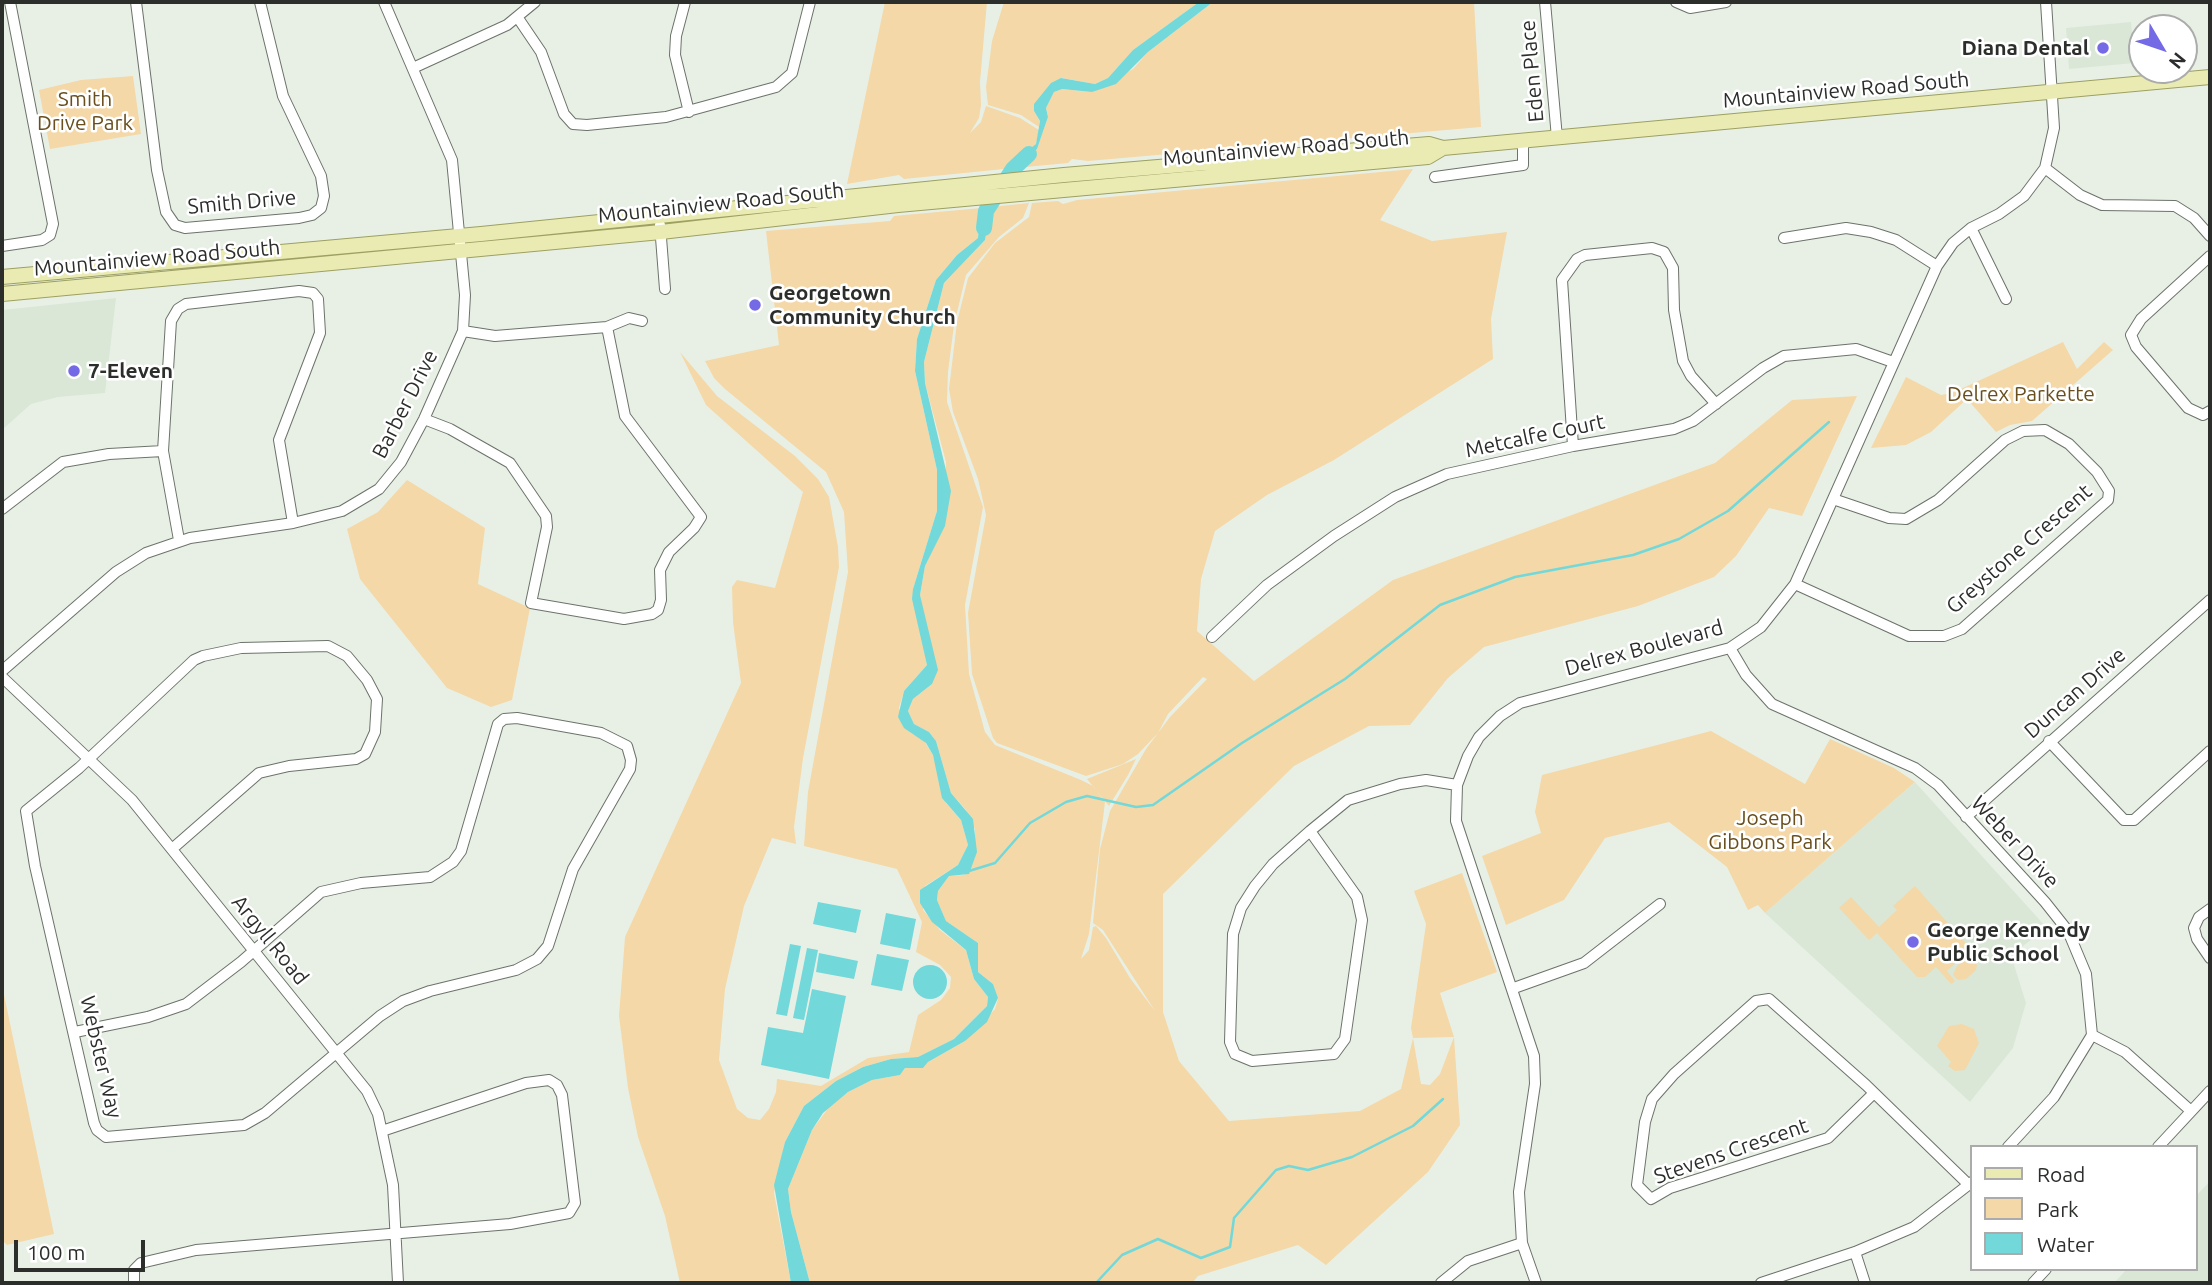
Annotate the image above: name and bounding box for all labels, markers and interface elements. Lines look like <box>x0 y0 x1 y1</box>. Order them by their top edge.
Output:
north arrow <box>2128 14 2198 84</box>
street label: Eden Place <box>1515 19 1549 123</box>
place label: Diana Dental <box>1962 35 2089 61</box>
marker: Diana Dental <box>2095 40 2111 56</box>
text: N <box>2165 49 2191 73</box>
street label: Mountainview Road South <box>1722 67 1970 113</box>
park label: Smith Drive Park <box>37 86 133 136</box>
street label: Mountainview Road South <box>1162 125 1410 171</box>
street label: Mountainview Road South <box>597 178 845 228</box>
street label: Smith Drive <box>187 185 297 219</box>
street label: Mountainview Road South <box>33 235 281 281</box>
place label: Georgetown Community Church <box>769 280 956 330</box>
marker: Georgetown Community Church <box>747 297 763 313</box>
street label: Barber Drive <box>367 346 443 462</box>
place label: 7-Eleven <box>88 358 173 384</box>
marker: 7-Eleven <box>66 363 82 379</box>
park label: Delrex Parkette <box>1947 381 2095 407</box>
street label: Metcalfe Court <box>1463 409 1607 463</box>
street label: Greystone Crescent <box>1941 479 2097 619</box>
street label: Delrex Boulevard <box>1562 615 1726 681</box>
street label: Duncan Drive <box>2019 642 2131 744</box>
street label: Weber Drive <box>1966 791 2064 893</box>
park label: Joseph Gibbons Park <box>1708 805 1832 855</box>
street label: Argyll Road <box>226 890 314 990</box>
place label: George Kennedy Public School <box>1927 917 2090 967</box>
marker: George Kennedy Public School <box>1905 934 1921 950</box>
street label: Webster Way <box>75 993 127 1121</box>
street label: Stevens Crescent <box>1651 1113 1811 1189</box>
legend <box>1970 1145 2198 1271</box>
text: Road <box>2037 1162 2085 1186</box>
text: Park <box>2037 1197 2079 1221</box>
scale bar <box>18 1226 149 1270</box>
text: Water <box>2037 1232 2095 1256</box>
text: 100 m <box>27 1240 85 1264</box>

